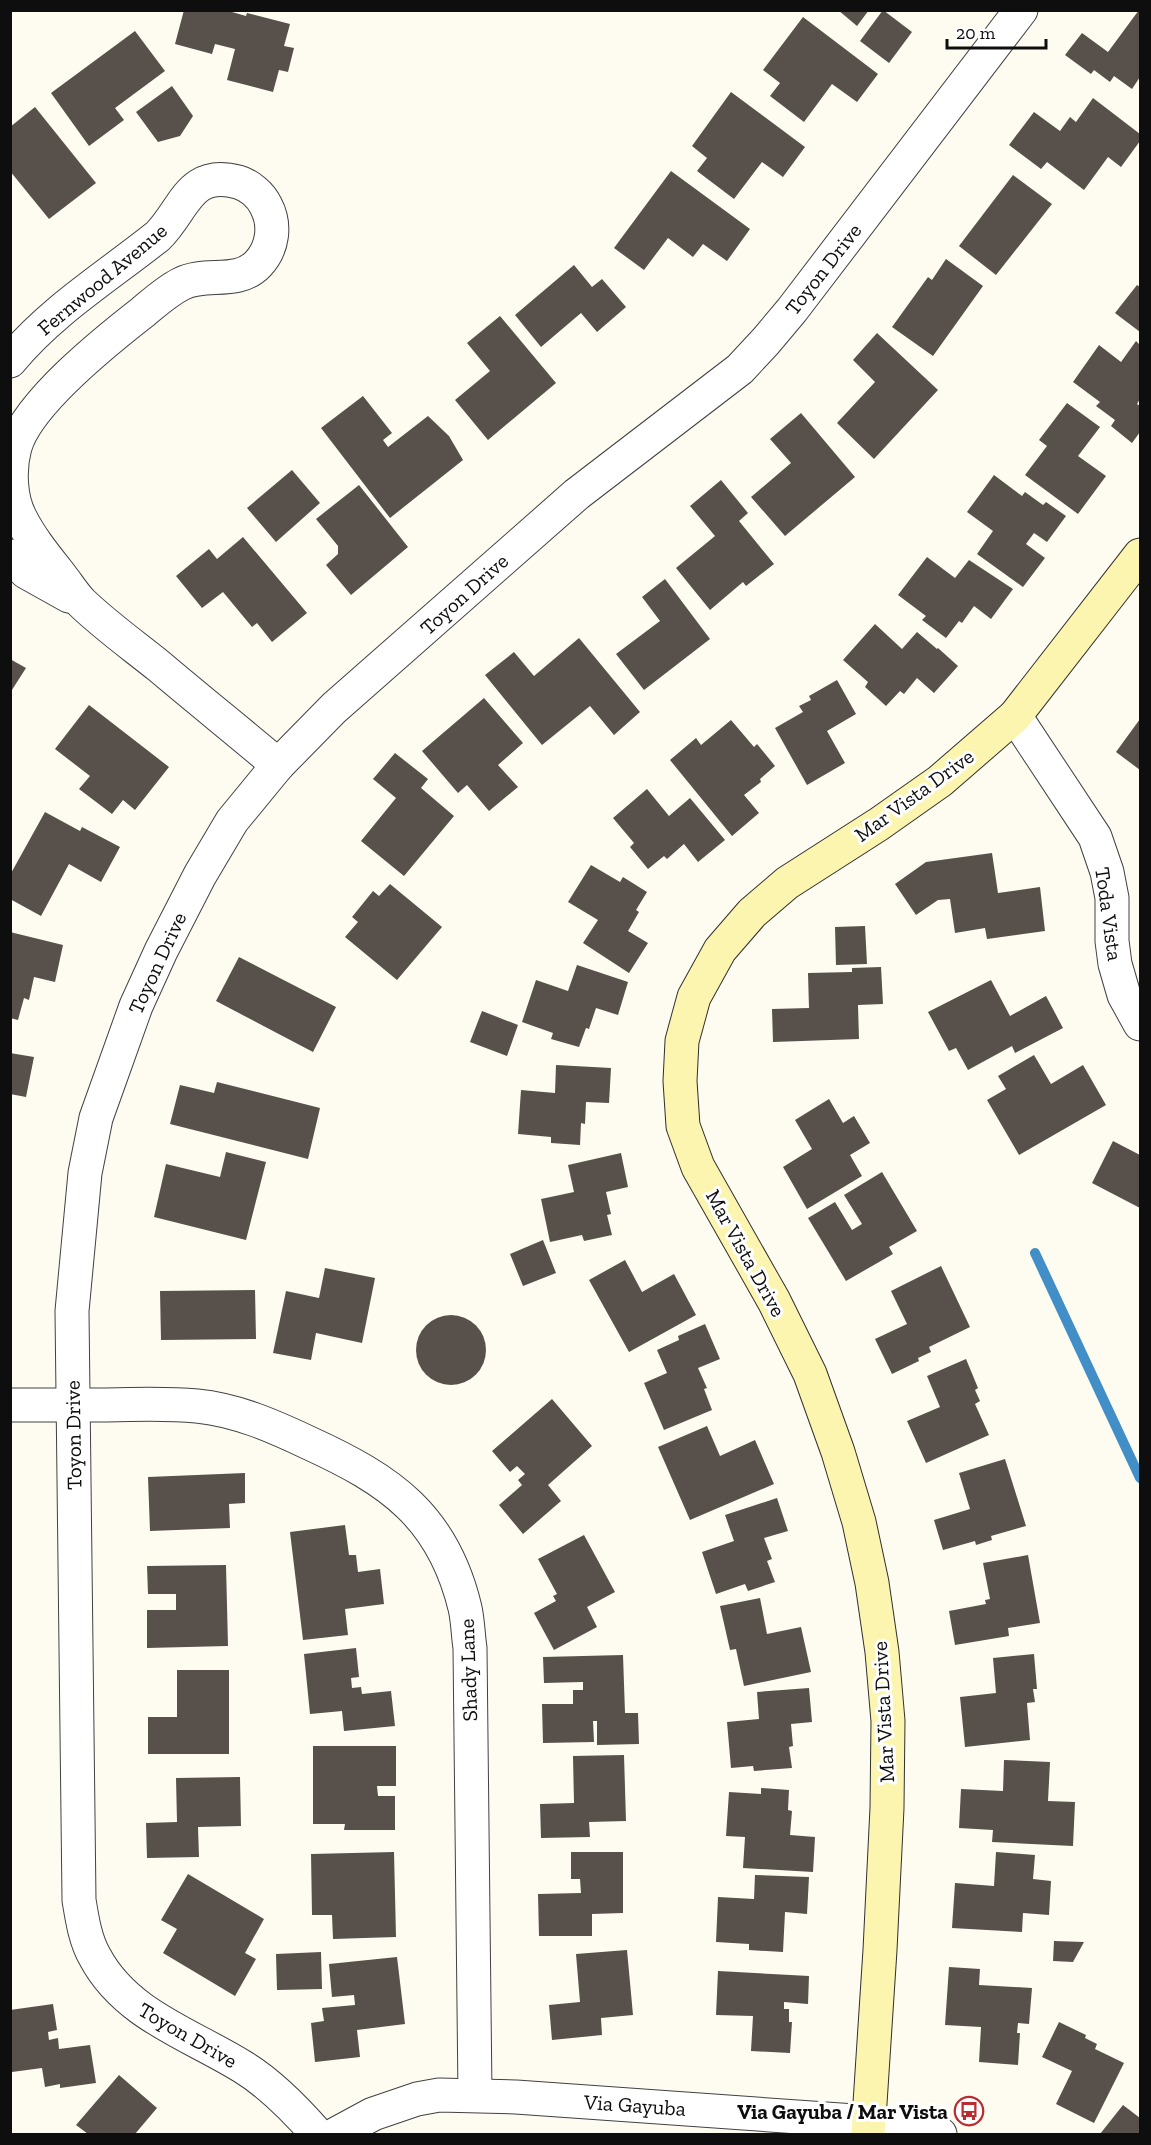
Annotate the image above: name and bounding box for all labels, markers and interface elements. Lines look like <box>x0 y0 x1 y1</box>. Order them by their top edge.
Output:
scale bar <box>947 12 1046 50</box>
text: 20 m <box>956 22 996 44</box>
street label: Fernwood Avenue <box>32 218 172 340</box>
street label: Toyon Drive <box>779 218 867 320</box>
street label: Toyon Drive <box>415 548 513 640</box>
street label: Mar Vista Drive <box>849 743 979 847</box>
street label: Toda Vista <box>1090 866 1128 962</box>
street label: Toyon Drive <box>123 908 192 1018</box>
street label: Mar Vista Drive <box>701 1185 791 1321</box>
street label: Toyon Drive <box>60 1380 86 1490</box>
street label: Shady Lane <box>454 1618 482 1722</box>
street label: Mar Vista Drive <box>867 1641 899 1783</box>
street label: Toyon Drive <box>134 1997 242 2073</box>
street label: Via Gayuba <box>582 2089 687 2121</box>
bus stop icon: Via Gayuba / Mar Vista <box>953 2095 985 2127</box>
place label: Via Gayuba / Mar Vista <box>737 2099 948 2124</box>

